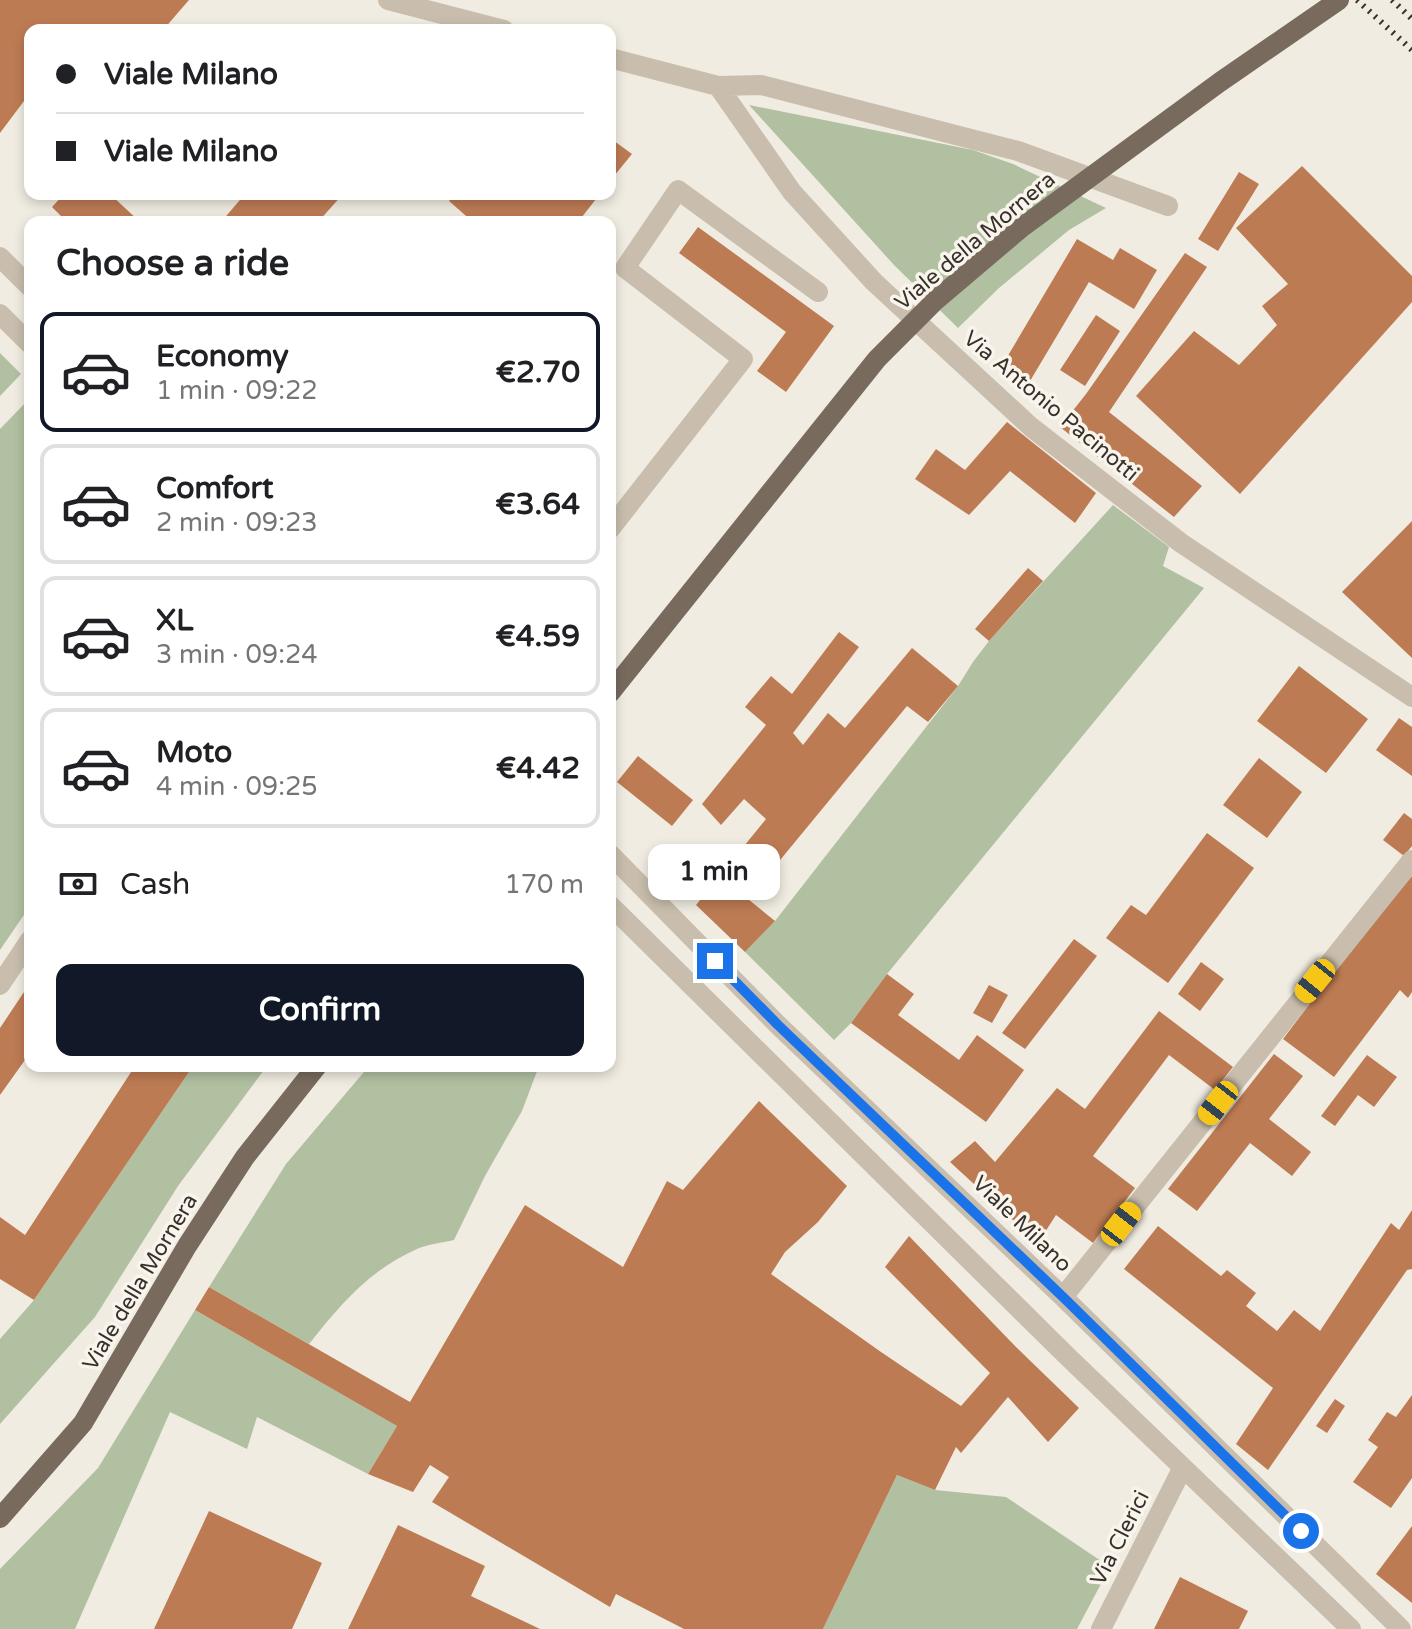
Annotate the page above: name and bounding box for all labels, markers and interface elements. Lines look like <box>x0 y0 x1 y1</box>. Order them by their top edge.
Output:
text: Viale Milano <box>104 56 278 93</box>
text: Viale Milano <box>104 133 278 170</box>
street label: Viale della Mornera <box>890 166 1060 316</box>
text: Choose a ride <box>56 242 289 285</box>
street label: Via Antonio Pacinotti <box>958 325 1144 487</box>
icon: car <box>60 336 132 408</box>
text: Economy <box>156 338 289 375</box>
text: €2.70 <box>496 354 580 391</box>
text: 1 min · 09:22 <box>156 375 318 406</box>
icon: car <box>60 468 132 540</box>
text: Comfort <box>156 470 274 507</box>
text: €3.64 <box>495 486 580 523</box>
text: 2 min · 09:23 <box>156 507 318 538</box>
icon: car <box>60 600 132 672</box>
text: XL <box>156 602 193 639</box>
text: €4.59 <box>495 618 580 655</box>
text: 3 min · 09:24 <box>156 639 318 670</box>
icon: car <box>60 732 132 804</box>
text: Moto <box>156 734 232 771</box>
text: €4.42 <box>496 750 580 787</box>
text: 4 min · 09:25 <box>156 771 318 802</box>
callout: 1 min <box>649 845 781 901</box>
text: 1 min <box>679 856 749 887</box>
icon: cash <box>56 862 100 906</box>
text: Cash <box>120 866 190 903</box>
text: 170 m <box>504 869 584 900</box>
route end <box>697 943 733 979</box>
car <box>1291 955 1339 1007</box>
button: Confirm <box>56 964 584 1056</box>
car <box>1194 1077 1242 1129</box>
street label: Viale Milano <box>967 1170 1077 1278</box>
street label: Viale della Mornera <box>77 1189 203 1375</box>
car <box>1097 1198 1145 1250</box>
street label: Via Clerici <box>1085 1486 1155 1590</box>
route start <box>1283 1513 1319 1549</box>

